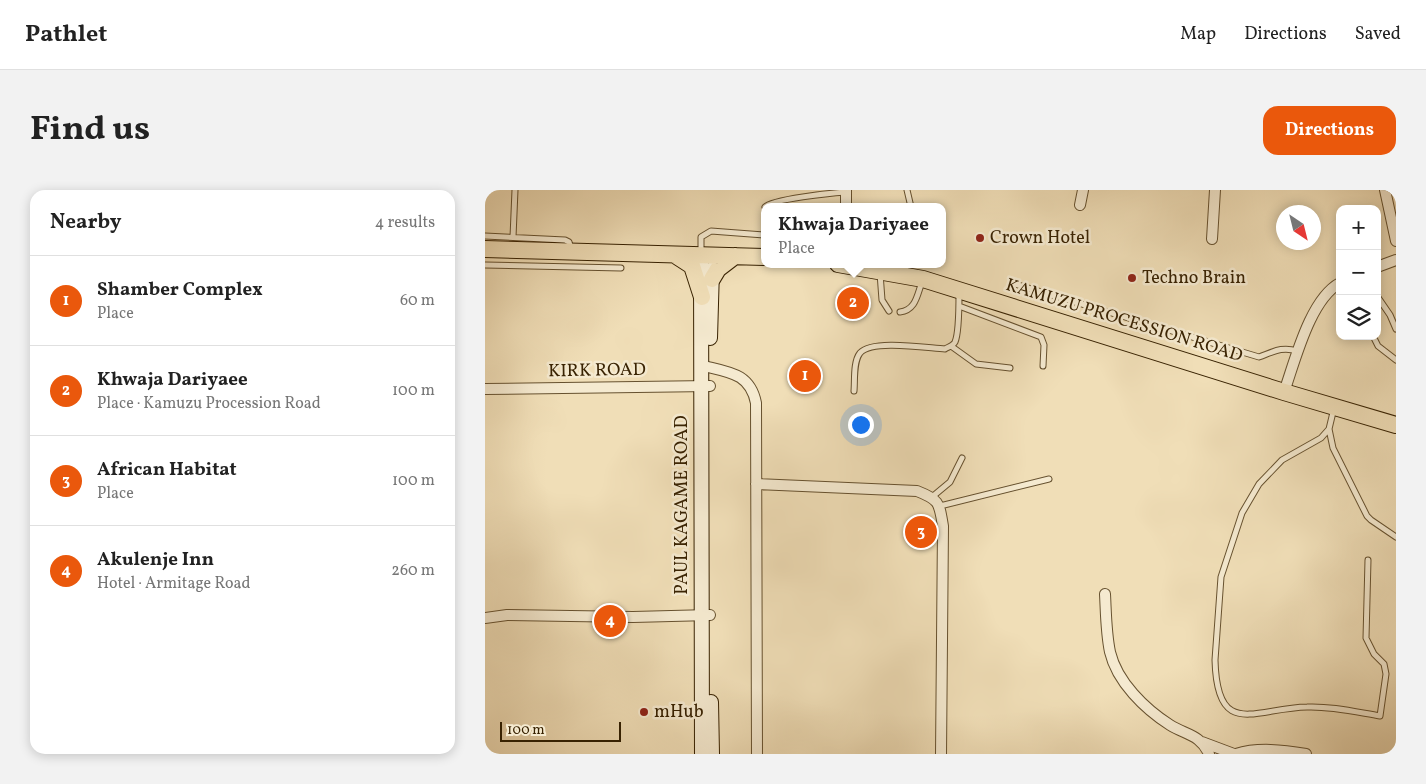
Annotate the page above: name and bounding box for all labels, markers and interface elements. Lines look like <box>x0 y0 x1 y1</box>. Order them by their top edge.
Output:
text: Pathlet <box>25 18 107 52</box>
text: Map <box>1180 22 1216 47</box>
text: Directions <box>1244 22 1327 47</box>
text: Saved <box>1355 22 1401 47</box>
text: Find us <box>30 106 150 154</box>
button: Directions <box>1263 106 1396 155</box>
popup <box>761 203 946 268</box>
north arrow <box>1276 205 1321 250</box>
map controls <box>1336 205 1381 340</box>
button: + <box>1336 205 1381 250</box>
text: Nearby <box>50 208 121 237</box>
text: 4 results <box>375 212 435 234</box>
text: Khwaja Dariyaee <box>778 212 929 238</box>
place label: Crown Hotel <box>990 226 1090 251</box>
marker: Crown Hotel <box>974 232 986 244</box>
text: Place <box>778 238 815 260</box>
button: − <box>1336 250 1381 295</box>
place label: Techno Brain <box>1142 266 1246 291</box>
marker: Techno Brain <box>1126 272 1138 284</box>
street label: KAMUZU PROCESSION ROAD <box>1002 273 1246 369</box>
text: Shamber Complex <box>97 277 263 303</box>
pin: 2 <box>837 284 869 322</box>
text: 1 <box>63 290 69 312</box>
text: 60 m <box>400 290 435 312</box>
button: layers <box>1336 295 1381 340</box>
text: Place <box>97 303 134 325</box>
pin: 1 <box>789 357 821 395</box>
street label: KIRK ROAD <box>548 358 646 384</box>
text: Khwaja Dariyaee <box>97 367 248 393</box>
text: 2 <box>62 380 70 402</box>
text: 100 m <box>392 380 435 402</box>
text: Place · Kamuzu Procession Road <box>97 393 321 415</box>
your location <box>848 412 874 438</box>
street label: PAUL KAGAME ROAD <box>670 415 695 595</box>
text: African Habitat <box>97 457 237 483</box>
text: 3 <box>62 470 70 492</box>
text: 100 m <box>392 470 435 492</box>
text: Place <box>97 483 134 505</box>
pin: 3 <box>905 513 937 551</box>
text: Akulenje Inn <box>97 547 214 573</box>
text: 4 <box>61 560 71 582</box>
text: 260 m <box>391 560 435 582</box>
text: Hotel · Armitage Road <box>97 573 251 595</box>
pin: 4 <box>594 602 626 640</box>
place label: mHub <box>654 700 704 725</box>
marker: mHub <box>638 706 650 718</box>
scale bar <box>500 719 621 742</box>
text: 100 m <box>507 721 545 740</box>

